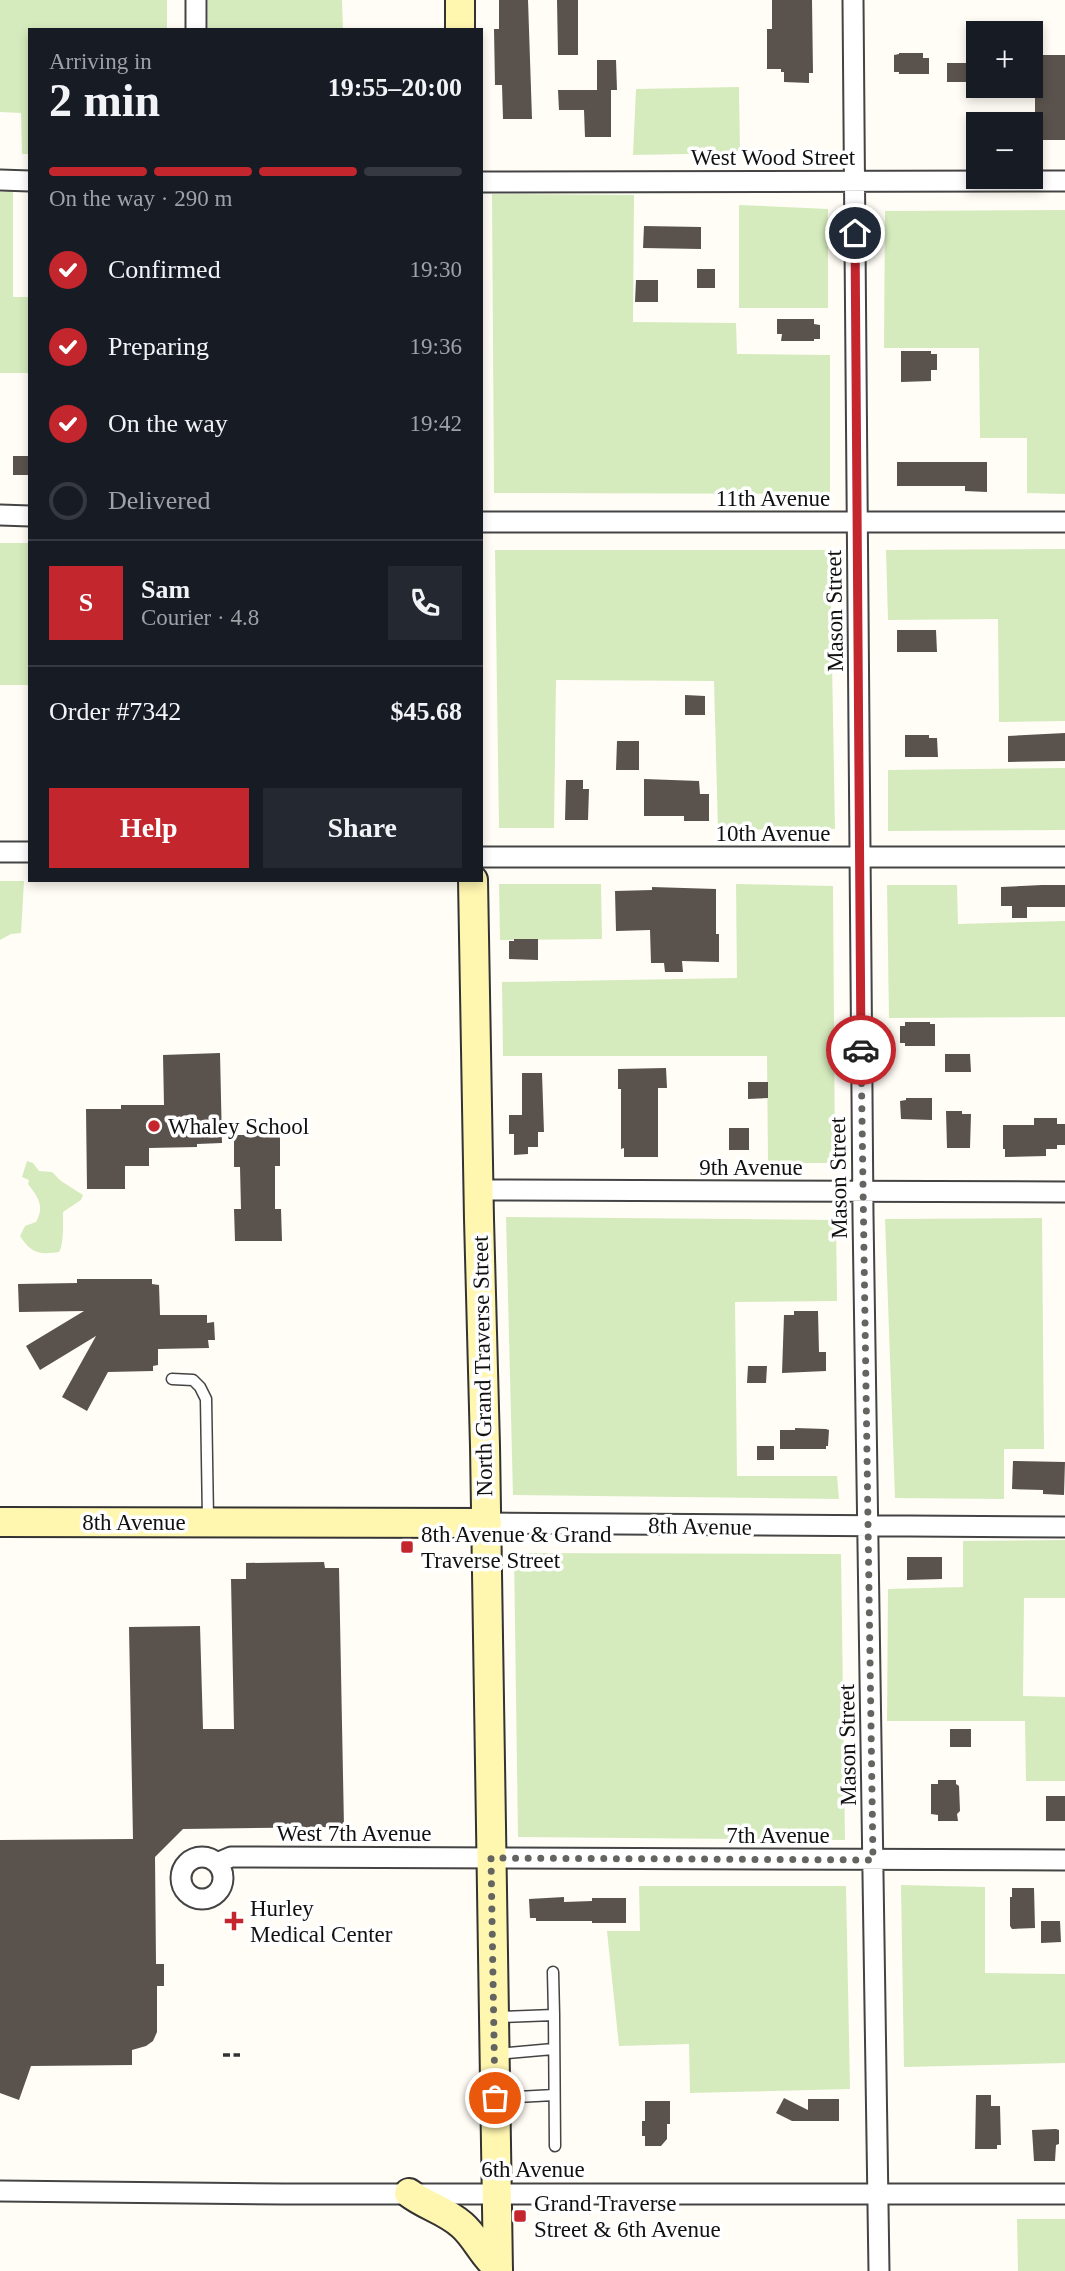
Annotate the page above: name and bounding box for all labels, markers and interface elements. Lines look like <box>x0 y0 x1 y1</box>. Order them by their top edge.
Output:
map controls <box>966 21 1043 189</box>
button: + <box>966 21 1043 98</box>
text: Arriving in <box>49 49 152 74</box>
text: 19:55–20:00 <box>328 73 462 102</box>
text: 2 min <box>49 75 160 126</box>
button: − <box>966 112 1043 189</box>
street label: West Wood Street <box>691 145 856 170</box>
text: On the way · 290 m <box>49 186 232 211</box>
pin <box>825 203 885 263</box>
icon: home <box>836 214 874 252</box>
icon: check <box>49 251 87 289</box>
text: Confirmed <box>108 255 221 284</box>
text: 19:30 <box>410 257 462 282</box>
icon: check <box>49 328 87 366</box>
text: Preparing <box>108 332 209 361</box>
text: 19:36 <box>410 334 462 359</box>
icon: check <box>49 405 87 443</box>
text: On the way <box>108 409 228 438</box>
text: 19:42 <box>410 411 462 436</box>
text: Delivered <box>108 486 211 515</box>
street label: 11th Avenue <box>716 486 830 511</box>
street label: Mason Street <box>821 549 848 672</box>
button: phone <box>388 566 462 640</box>
text: Sam <box>141 575 190 604</box>
text: S <box>79 588 93 617</box>
text: Courier · 4.8 <box>141 605 259 630</box>
text: Order #7342 <box>49 697 181 726</box>
text: $45.68 <box>391 697 462 726</box>
button: Help <box>49 788 249 868</box>
button: Share <box>263 788 462 868</box>
street label: 10th Avenue <box>715 821 831 846</box>
courier <box>826 1015 896 1085</box>
icon: car <box>842 1031 880 1069</box>
place label: Whaley School <box>168 1114 309 1139</box>
street label: Mason Street <box>825 1116 852 1239</box>
marker: Whaley School <box>146 1118 162 1134</box>
street label: 9th Avenue <box>699 1155 803 1180</box>
street label: North Grand Traverse Street <box>468 1235 497 1497</box>
street label: 8th Avenue <box>82 1510 186 1535</box>
street label: 8th Avenue <box>648 1513 752 1540</box>
place label: 8th Avenue & Grand Traverse Street <box>421 1522 612 1573</box>
marker: 8th Avenue & Grand Traverse Street <box>399 1539 415 1555</box>
street label: Mason Street <box>834 1683 861 1806</box>
street label: West 7th Avenue <box>277 1821 431 1846</box>
street label: 7th Avenue <box>726 1823 830 1848</box>
place label: Hurley Medical Center <box>250 1896 393 1947</box>
marker: Hurley Medical Center <box>224 1911 244 1931</box>
pin <box>465 2068 525 2128</box>
icon: bag <box>476 2079 514 2117</box>
street label: 6th Avenue <box>481 2157 585 2182</box>
place label: Grand Traverse Street & 6th Avenue <box>534 2191 721 2242</box>
marker: Grand Traverse Street & 6th Avenue <box>512 2208 528 2224</box>

